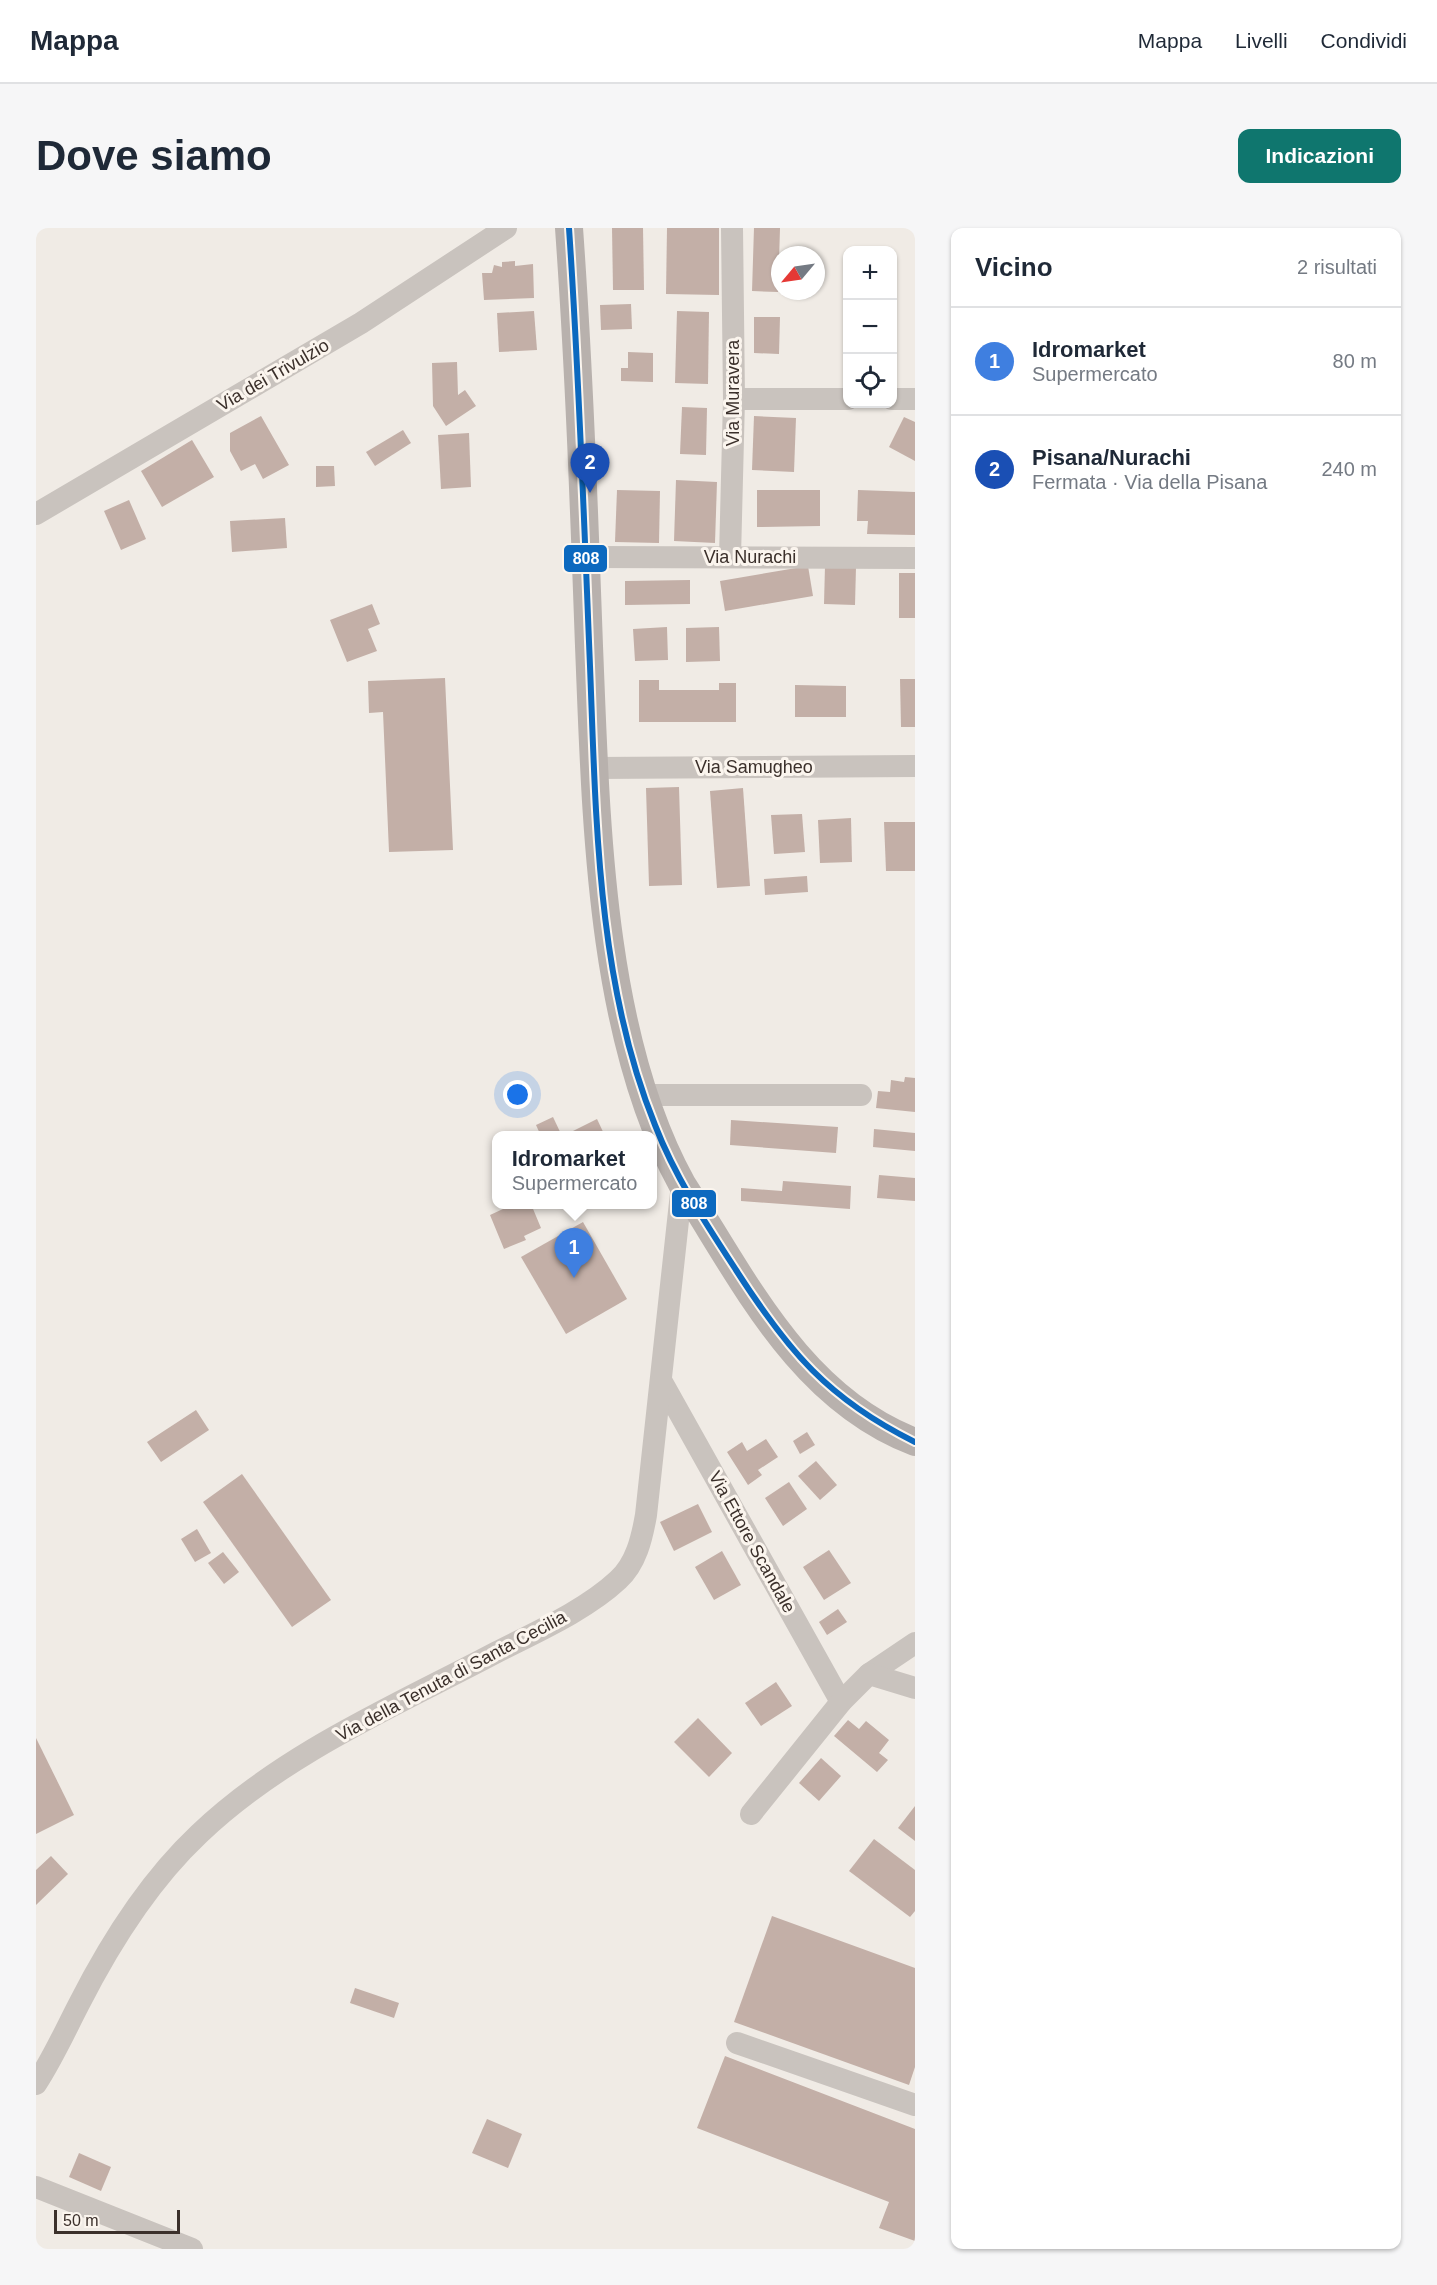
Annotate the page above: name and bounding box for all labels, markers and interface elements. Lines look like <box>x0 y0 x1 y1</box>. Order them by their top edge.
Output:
text: Mappa <box>30 25 119 56</box>
text: Mappa <box>1138 29 1202 52</box>
text: Livelli <box>1235 29 1288 52</box>
text: Condividi <box>1321 29 1407 52</box>
button: Indicazioni <box>1238 129 1401 183</box>
text: Dove siamo <box>36 132 272 179</box>
north arrow <box>771 246 825 300</box>
map controls <box>843 246 897 408</box>
button: + <box>843 246 897 300</box>
text: Vicino <box>975 252 1053 282</box>
text: 2 risultati <box>1297 256 1377 278</box>
button: − <box>843 300 897 354</box>
street label: Via dei Trivulzio <box>214 335 332 415</box>
text: Idromarket <box>1032 337 1146 362</box>
street label: Via Muravera <box>723 339 743 446</box>
text: 1 <box>989 350 1000 372</box>
text: 80 m <box>1333 350 1377 372</box>
button: locate <box>843 354 897 408</box>
text: Supermercato <box>1032 363 1158 385</box>
pin: 2 <box>570 444 610 493</box>
text: Pisana/Nurachi <box>1032 445 1191 470</box>
text: 2 <box>989 458 1000 480</box>
text: 240 m <box>1321 458 1377 480</box>
text: Fermata · Via della Pisana <box>1032 471 1267 493</box>
line badge: 808 <box>563 544 608 573</box>
street label: Via Nurachi <box>704 547 796 567</box>
text: 808 <box>573 550 599 567</box>
street label: Via Samugheo <box>695 757 813 777</box>
your location <box>503 1080 532 1109</box>
popup <box>492 1131 657 1209</box>
text: Idromarket <box>512 1146 625 1171</box>
text: Supermercato <box>512 1172 637 1194</box>
line badge: 808 <box>671 1189 717 1218</box>
text: 808 <box>681 1195 707 1212</box>
pin: 1 <box>554 1228 594 1278</box>
street label: Via Ettore Scandale <box>705 1468 799 1616</box>
street label: Via della Tenuta di Santa Cecilia <box>333 1606 570 1745</box>
scale bar <box>54 2207 180 2234</box>
text: 50 m <box>63 2212 99 2229</box>

